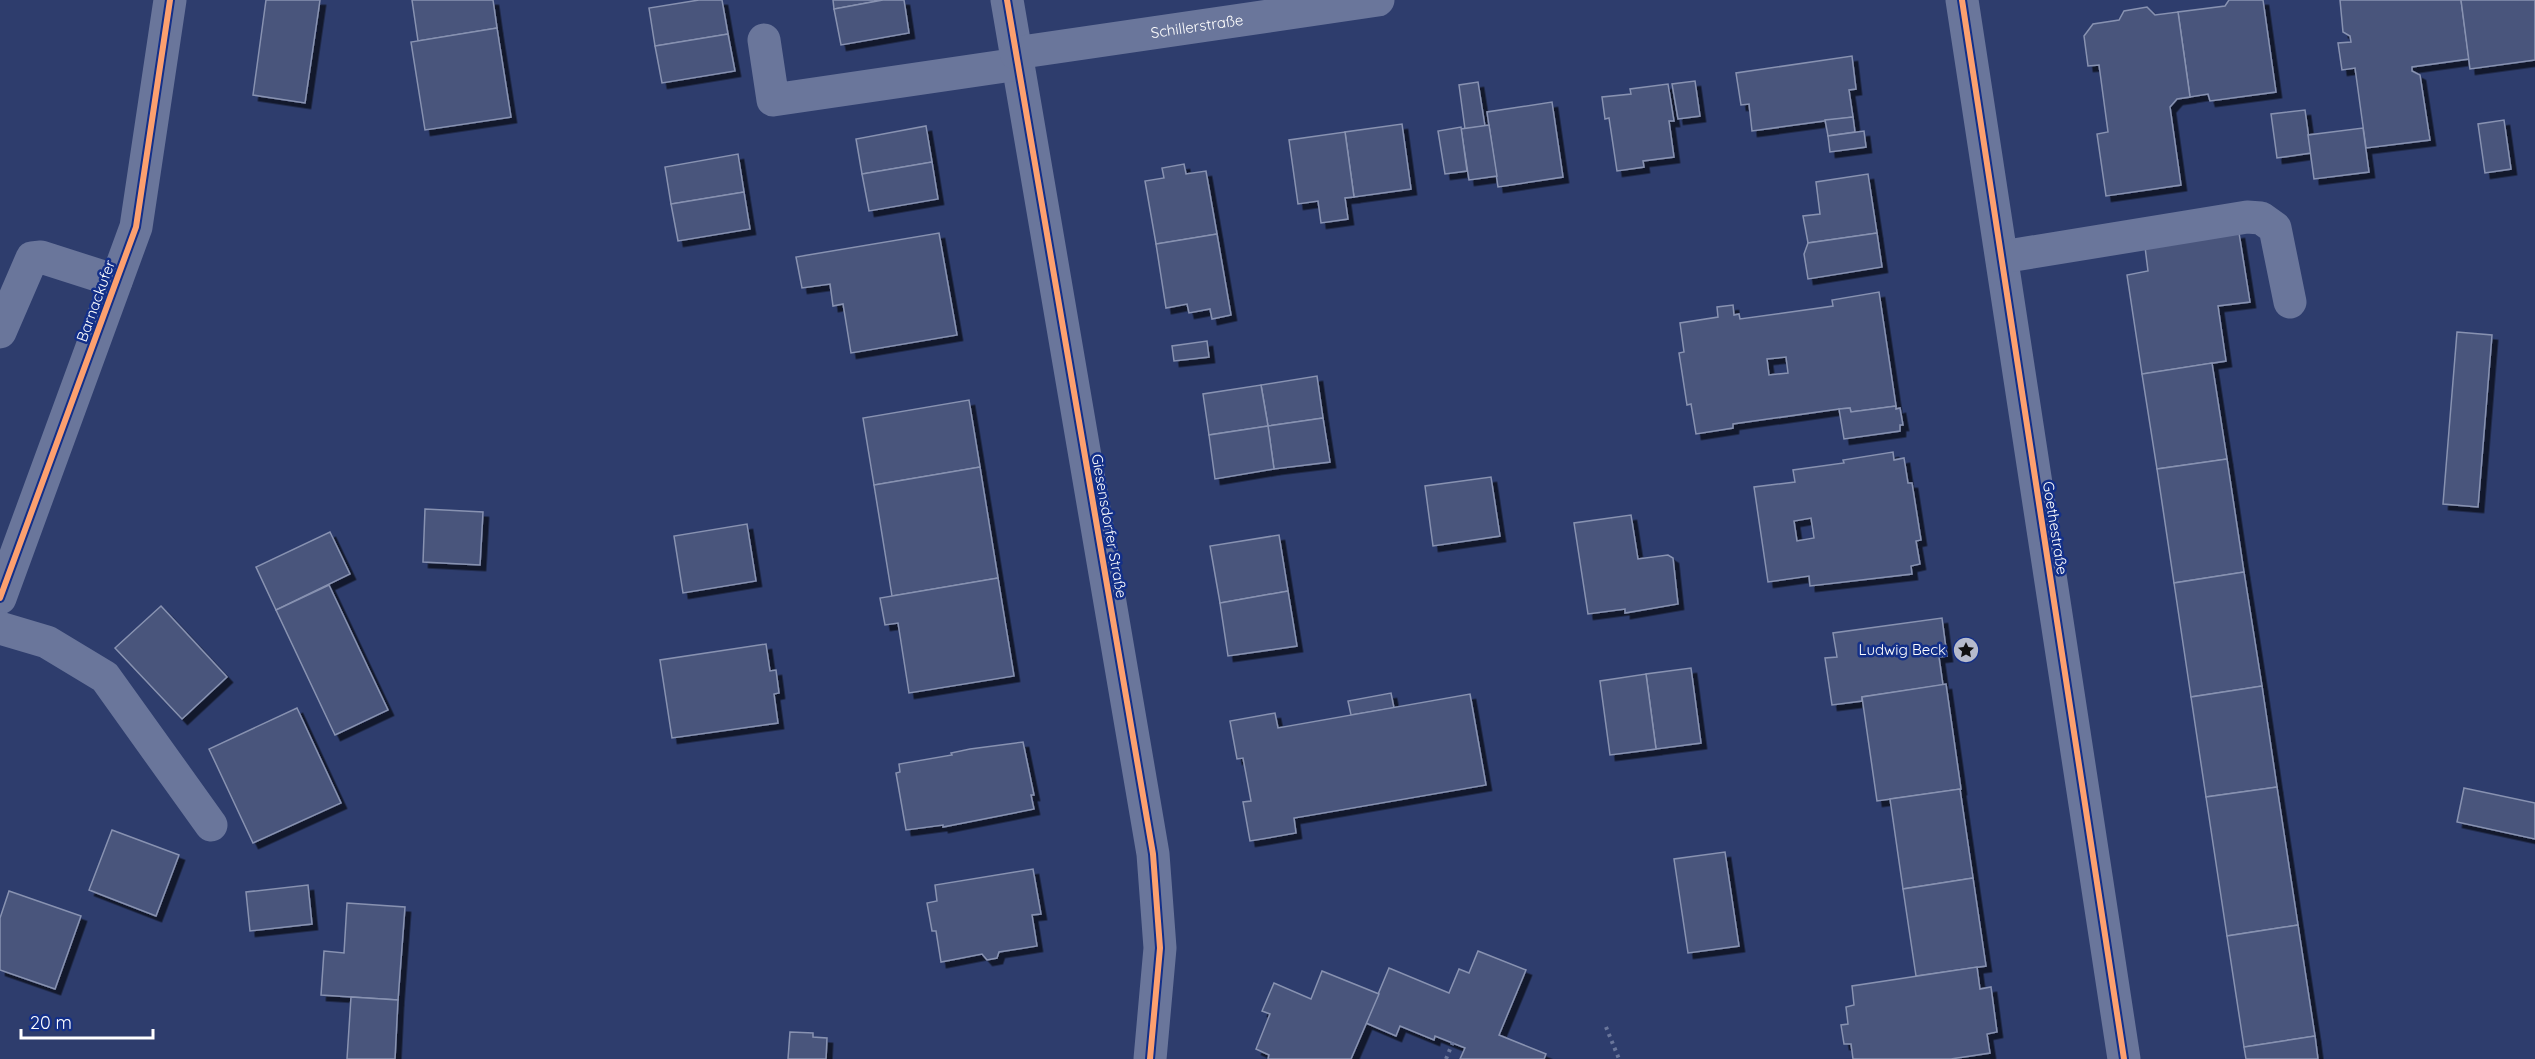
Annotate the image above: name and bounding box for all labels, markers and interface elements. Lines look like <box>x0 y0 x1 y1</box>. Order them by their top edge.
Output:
street label: Schillerstraße <box>1149 10 1245 42</box>
street label: Barnackufer <box>72 257 119 344</box>
street label: Giesensdorfer Straße <box>1087 452 1132 600</box>
street label: Goethestraße <box>2039 480 2072 576</box>
place icon: Ludwig Beck <box>1951 635 1981 665</box>
place label: Ludwig Beck <box>1858 640 1946 659</box>
scale bar <box>21 1002 153 1040</box>
text: 20 m <box>30 1011 72 1034</box>

